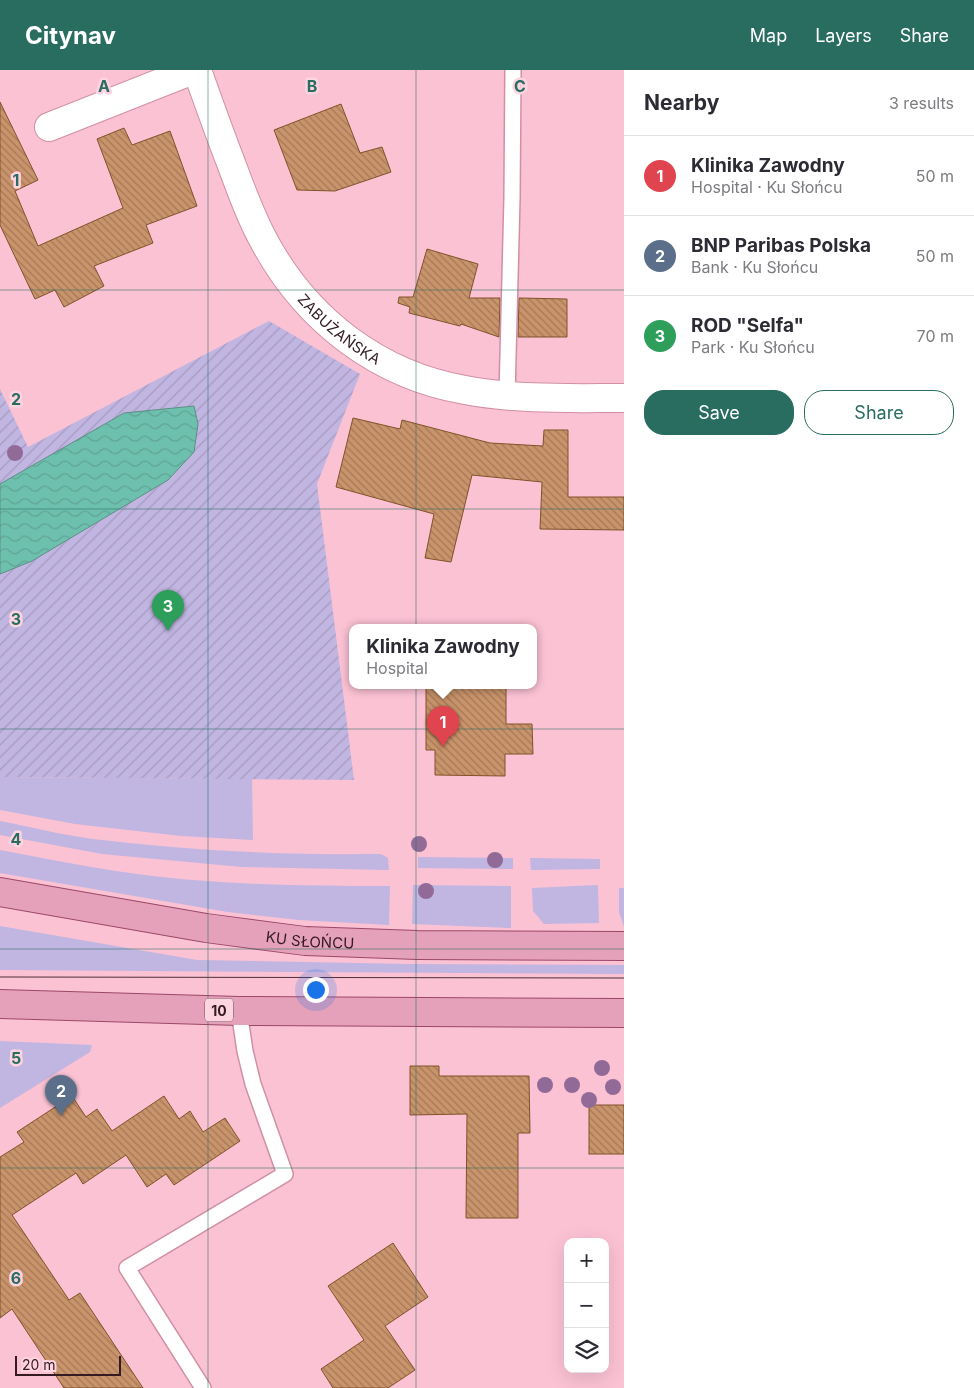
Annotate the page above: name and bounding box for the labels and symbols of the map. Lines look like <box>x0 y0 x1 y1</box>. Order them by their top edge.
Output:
text: A <box>98 76 110 96</box>
text: B <box>307 76 317 96</box>
text: C <box>514 76 526 96</box>
text: 1 <box>13 170 19 190</box>
street label: ZABUŻAŃSKA <box>294 289 384 368</box>
text: 2 <box>11 389 21 409</box>
pin: 3 <box>152 590 184 631</box>
text: 3 <box>11 609 21 629</box>
pin: 1 <box>427 706 459 747</box>
text: 4 <box>11 829 22 849</box>
street label: KU SŁOŃCU <box>265 926 355 952</box>
your location <box>303 977 329 1003</box>
road number: 10 <box>205 998 233 1022</box>
text: 5 <box>11 1048 21 1068</box>
pin: 2 <box>45 1075 77 1116</box>
text: 6 <box>11 1268 21 1288</box>
scale bar <box>15 1353 121 1376</box>

